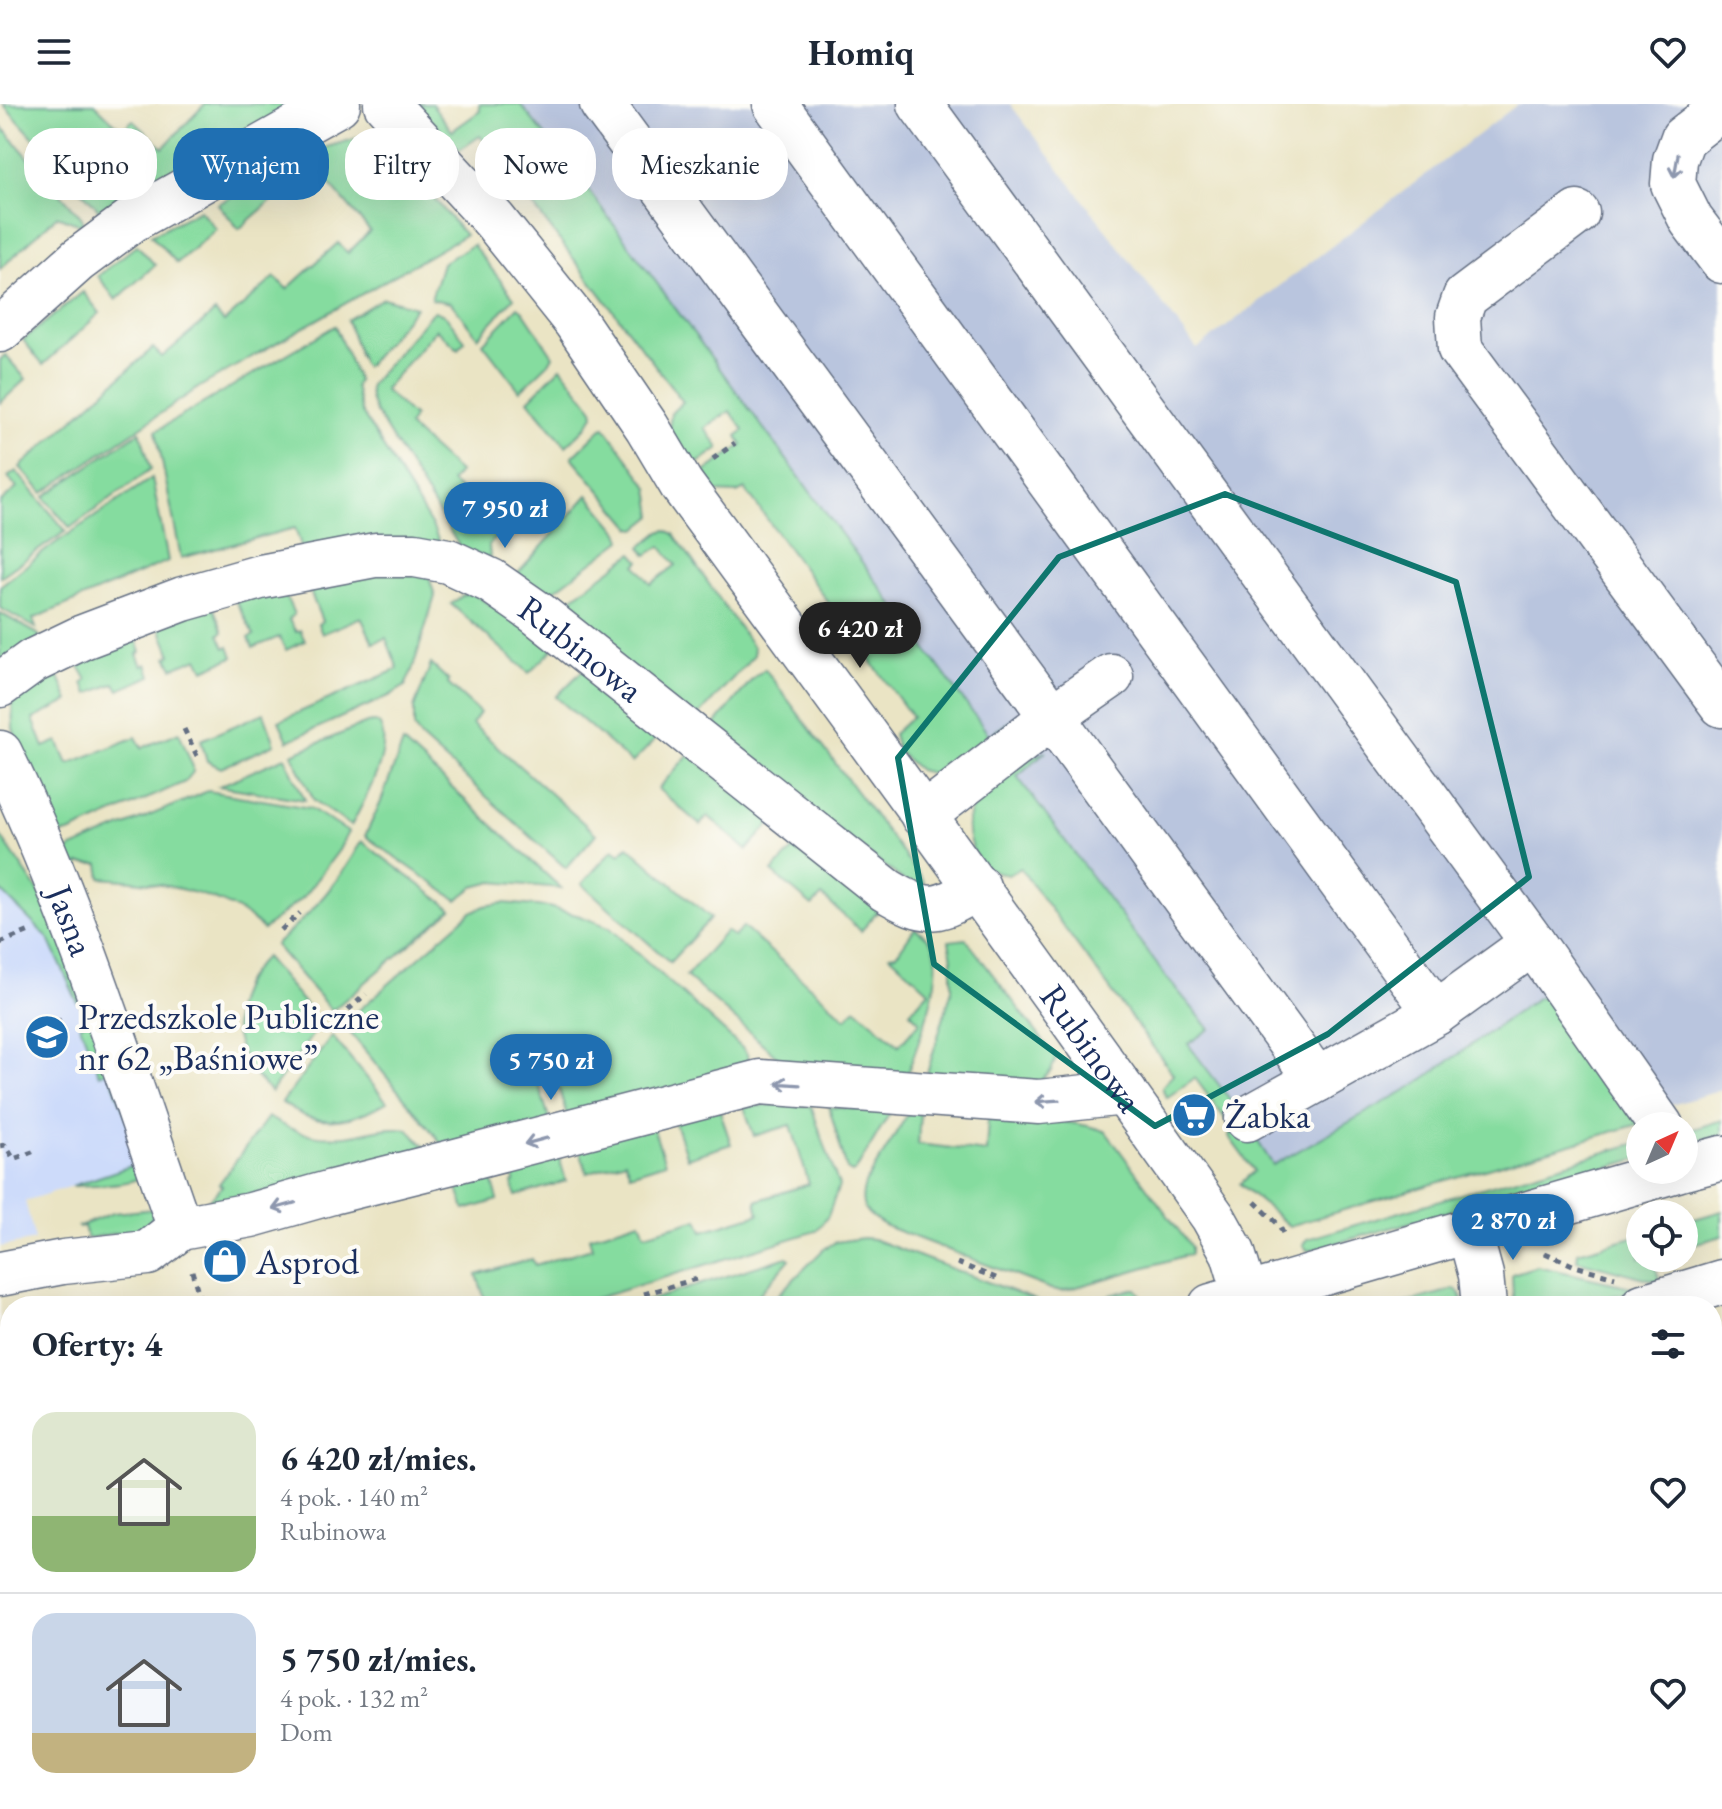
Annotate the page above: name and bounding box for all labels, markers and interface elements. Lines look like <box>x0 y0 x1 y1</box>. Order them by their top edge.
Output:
text: Homiq <box>808 29 914 76</box>
icon: menu <box>32 30 76 74</box>
icon: heart <box>1646 30 1690 74</box>
chip: Kupno <box>24 128 157 200</box>
chip: Wynajem <box>173 128 329 200</box>
chip: Filtry <box>345 128 459 200</box>
chip: Nowe <box>475 128 596 200</box>
chip: Mieszkanie <box>612 128 788 200</box>
one-way arrow <box>1667 152 1682 178</box>
pin: 7 950 zł <box>422 482 588 550</box>
text: 7 950 zł <box>462 491 548 525</box>
street label: Rubinowa <box>509 585 654 713</box>
pin: 6 420 zł <box>777 602 943 670</box>
text: 6 420 zł <box>817 611 903 645</box>
street label: Jasna <box>35 876 106 963</box>
street label: Rubinowa <box>1029 975 1154 1122</box>
place label: Przedszkole Publiczne nr 62 „Baśniowe” <box>78 993 379 1081</box>
school or university icon: Przedszkole Publiczne nr 62 „Baśniowe” <box>23 1013 71 1061</box>
pin: 5 750 zł <box>468 1034 634 1102</box>
text: 5 750 zł <box>508 1043 594 1077</box>
one-way arrow <box>775 1076 802 1091</box>
supermarket icon: Żabka <box>1170 1091 1218 1139</box>
place label: Żabka <box>1225 1092 1311 1139</box>
one-way arrow <box>1034 1094 1061 1109</box>
north arrow <box>1626 1112 1698 1184</box>
map controls <box>1626 1112 1698 1272</box>
one-way arrow <box>523 1134 549 1149</box>
pin: 2 870 zł <box>1430 1194 1596 1262</box>
one-way arrow <box>271 1199 297 1214</box>
button: locate <box>1626 1200 1698 1272</box>
text: 2 870 zł <box>1470 1203 1556 1237</box>
shop icon: Asprod <box>201 1237 249 1285</box>
place label: Asprod <box>255 1238 360 1285</box>
text: Oferty: 4 <box>32 1322 162 1366</box>
icon: filters <box>1646 1322 1690 1366</box>
text: 6 420 zł/mies. <box>280 1436 477 1480</box>
icon: home <box>96 1444 192 1540</box>
icon: heart <box>1646 1470 1690 1514</box>
text: 4 pok. · 140 m² <box>280 1480 428 1514</box>
text: Rubinowa <box>280 1514 386 1548</box>
text: 5 750 zł/mies. <box>280 1637 477 1681</box>
icon: home <box>96 1645 192 1741</box>
icon: heart <box>1646 1671 1690 1715</box>
text: 4 pok. · 132 m² <box>280 1681 428 1715</box>
text: Dom <box>280 1715 333 1749</box>

